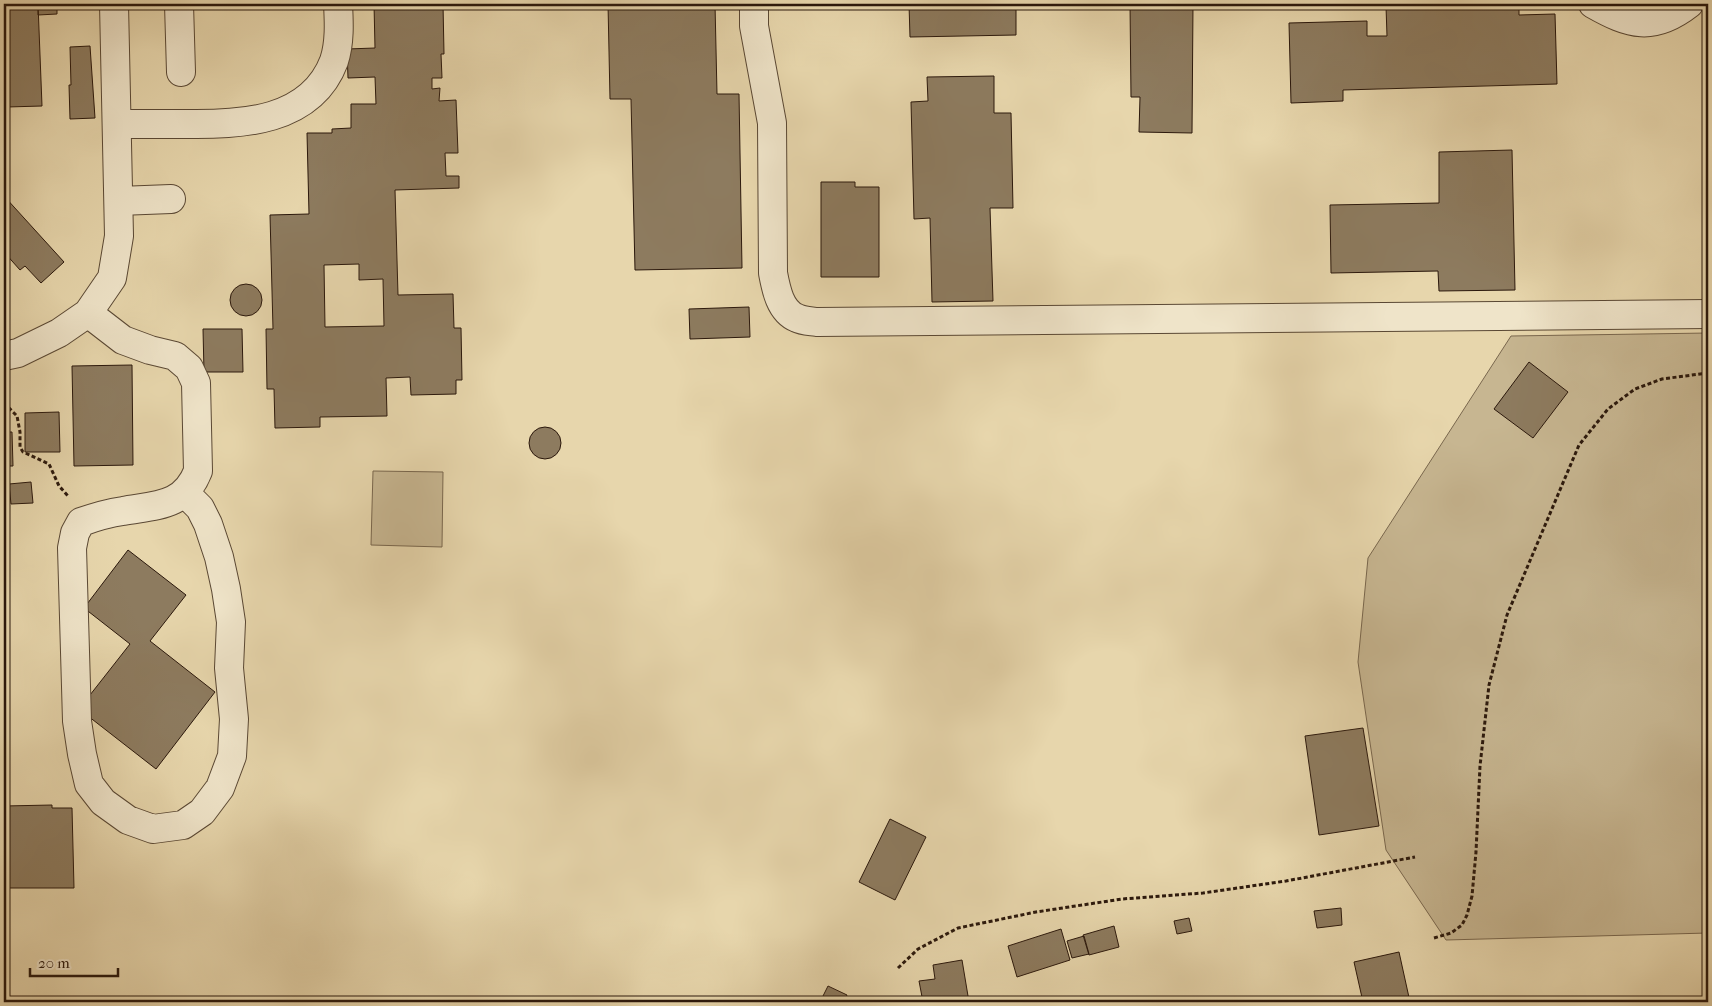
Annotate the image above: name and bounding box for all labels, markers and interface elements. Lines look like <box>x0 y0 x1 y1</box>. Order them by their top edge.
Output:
scale bar <box>30 946 118 978</box>
text: 20 m <box>38 954 70 972</box>

